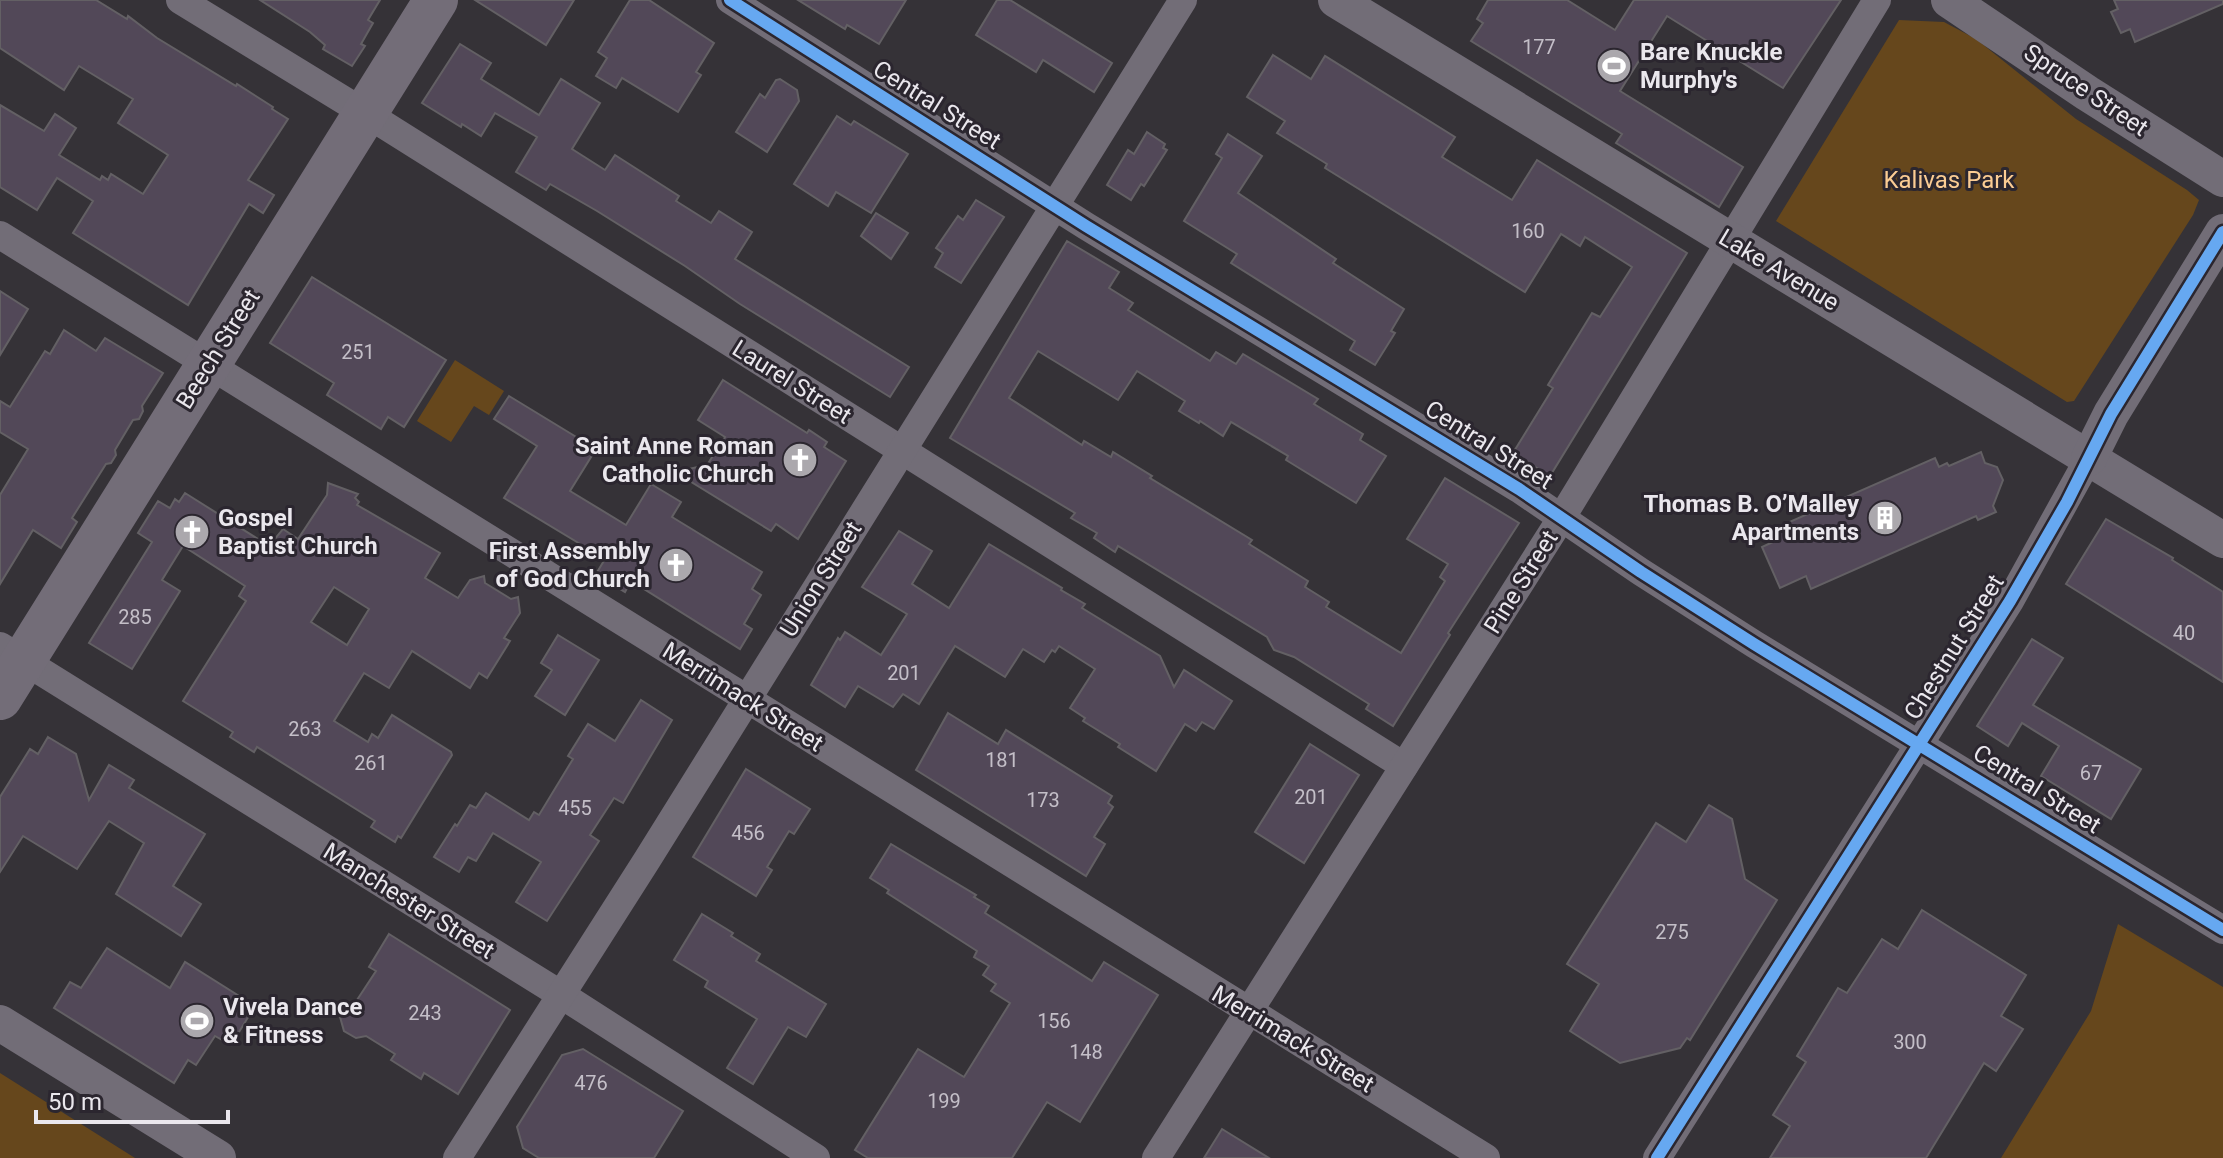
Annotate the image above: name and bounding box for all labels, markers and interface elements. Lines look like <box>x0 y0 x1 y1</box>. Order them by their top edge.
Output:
house number: 177 <box>1522 35 1556 59</box>
place label: Bare Knuckle Murphy's <box>1640 38 1782 94</box>
street label: Spruce Street <box>2019 38 2153 142</box>
sports icon: Bare Knuckle Murphy's <box>1595 47 1633 85</box>
street label: Central Street <box>868 55 1006 155</box>
park label: Kalivas Park <box>1884 166 2015 194</box>
house number: 160 <box>1511 219 1545 243</box>
street label: Lake Avenue <box>1714 223 1844 317</box>
street label: Beech Street <box>170 284 266 414</box>
street label: Laurel Street <box>727 334 857 430</box>
house number: 251 <box>341 340 375 364</box>
street label: Central Street <box>1420 395 1558 495</box>
place label: Saint Anne Roman Catholic Church <box>575 432 774 488</box>
church icon: Saint Anne Roman Catholic Church <box>781 441 819 479</box>
place label: Thomas B. O’Malley Apartments <box>1643 490 1860 546</box>
building icon: Thomas B. O’Malley Apartments <box>1866 499 1904 537</box>
place label: Gospel Baptist Church <box>218 504 378 560</box>
church icon: Gospel Baptist Church <box>173 513 211 551</box>
street label: Union Street <box>774 516 868 642</box>
street label: Pine Street <box>1478 525 1564 639</box>
place label: First Assembly of God Church <box>489 537 651 593</box>
church icon: First Assembly of God Church <box>657 546 695 584</box>
street label: Chestnut Street <box>1898 569 2010 725</box>
house number: 285 <box>118 605 152 629</box>
house number: 40 <box>2173 621 2195 645</box>
street label: Merrimack Street <box>658 636 829 758</box>
house number: 201 <box>887 661 921 685</box>
house number: 263 <box>288 717 322 741</box>
street label: Central Street <box>1968 739 2106 839</box>
house number: 181 <box>985 748 1019 772</box>
house number: 261 <box>354 751 388 775</box>
house number: 67 <box>2080 761 2102 785</box>
house number: 201 <box>1294 785 1328 809</box>
house number: 173 <box>1026 788 1060 812</box>
house number: 455 <box>558 796 592 820</box>
house number: 456 <box>731 821 765 845</box>
street label: Manchester Street <box>318 837 500 965</box>
house number: 275 <box>1655 920 1689 944</box>
street label: Merrimack Street <box>1207 980 1379 1098</box>
place label: Vivela Dance & Fitness <box>223 993 363 1049</box>
house number: 243 <box>408 1001 442 1025</box>
sports icon: Vivela Dance & Fitness <box>178 1002 216 1040</box>
house number: 156 <box>1037 1009 1071 1033</box>
house number: 300 <box>1893 1030 1927 1054</box>
house number: 148 <box>1069 1040 1103 1064</box>
house number: 476 <box>574 1071 608 1095</box>
scale bar <box>36 1074 228 1124</box>
text: 50 m <box>48 1088 102 1116</box>
house number: 199 <box>927 1089 961 1113</box>

